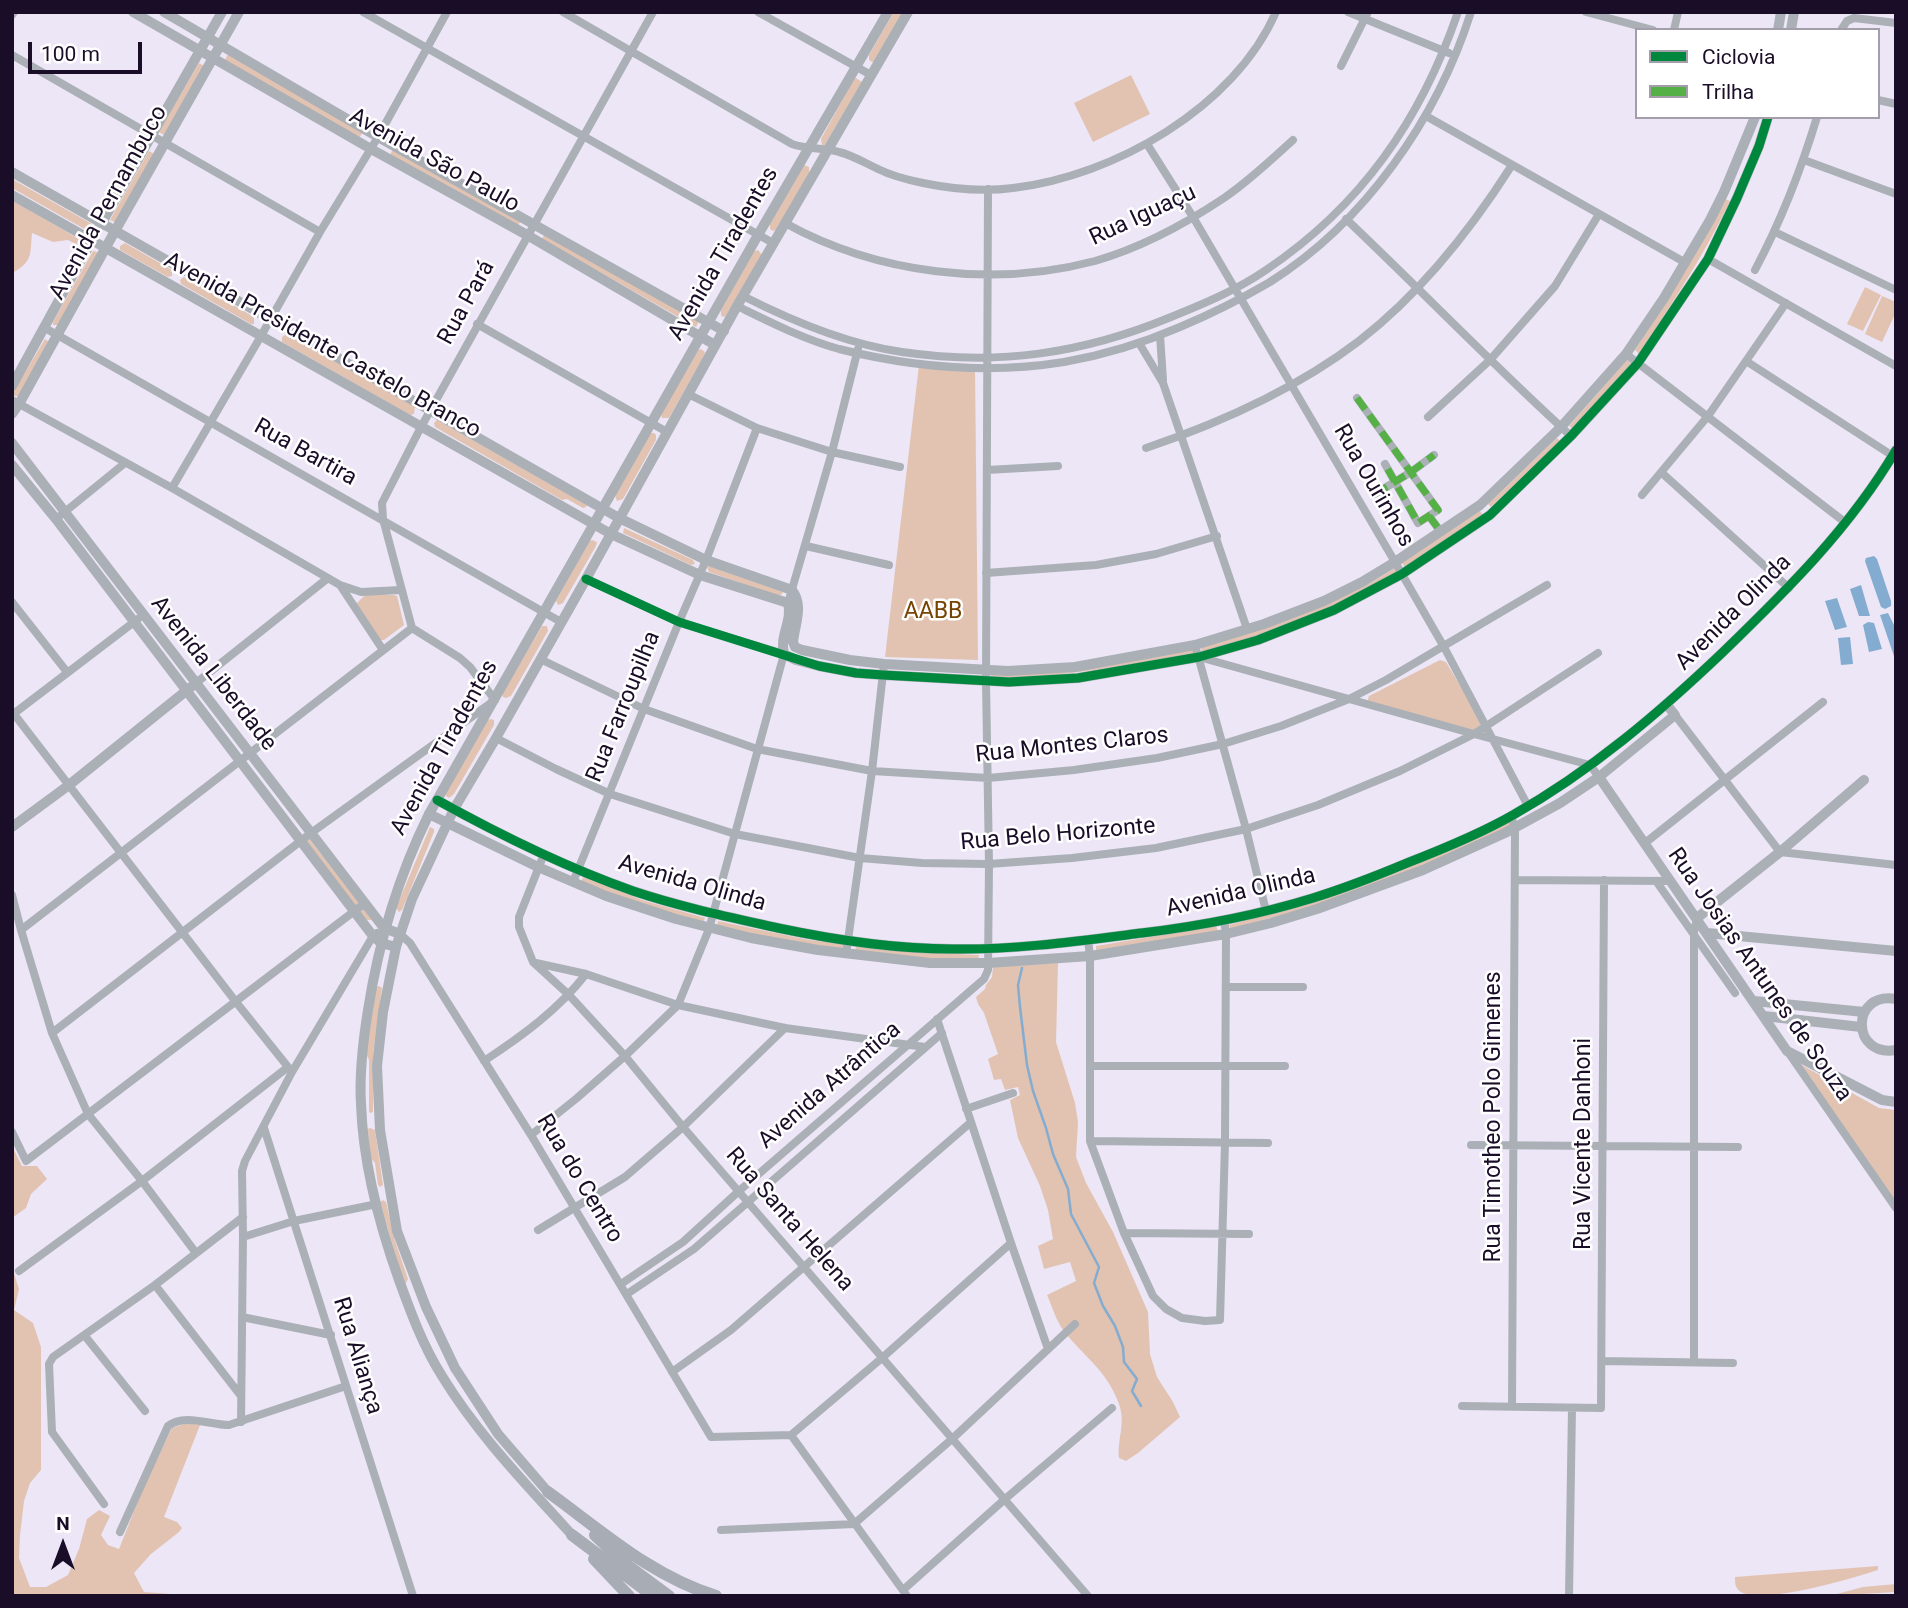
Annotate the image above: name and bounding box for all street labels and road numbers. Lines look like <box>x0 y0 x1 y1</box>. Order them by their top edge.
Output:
street label: Avenida Pernambuco <box>44 101 174 305</box>
street label: Avenida São Paulo <box>344 103 524 219</box>
street label: Avenida Tiradentes <box>663 162 785 346</box>
street label: Rua Iguaçu <box>1085 179 1201 253</box>
street label: Avenida Presidente Castelo Branco <box>159 247 485 445</box>
street label: Rua Pará <box>433 256 501 350</box>
street label: Rua Bartira <box>249 413 361 493</box>
street label: Rua Ourinhos <box>1327 420 1419 552</box>
street label: Avenida Olinda <box>1670 549 1798 677</box>
street label: Avenida Liberdade <box>144 591 282 757</box>
street label: Rua Farroupilha <box>581 627 667 787</box>
street label: Avenida Tiradentes <box>385 656 505 840</box>
street label: Rua Montes Claros <box>974 722 1170 770</box>
street label: Rua Belo Horizonte <box>959 813 1157 857</box>
street label: Rua Josias Antunes de Souza <box>1661 843 1857 1107</box>
street label: Avenida Olinda <box>615 850 769 918</box>
street label: Avenida Olinda <box>1164 862 1318 924</box>
street label: Rua Timotheo Polo Gimenes <box>1480 971 1508 1263</box>
street label: Avenida Atrântica <box>753 1017 907 1155</box>
street label: Rua Vicente Danhoni <box>1570 1038 1598 1250</box>
street label: Rua do Centro <box>530 1110 628 1248</box>
street label: Rua Santa Helena <box>719 1143 859 1297</box>
street label: Rua Aliança <box>326 1294 388 1418</box>

